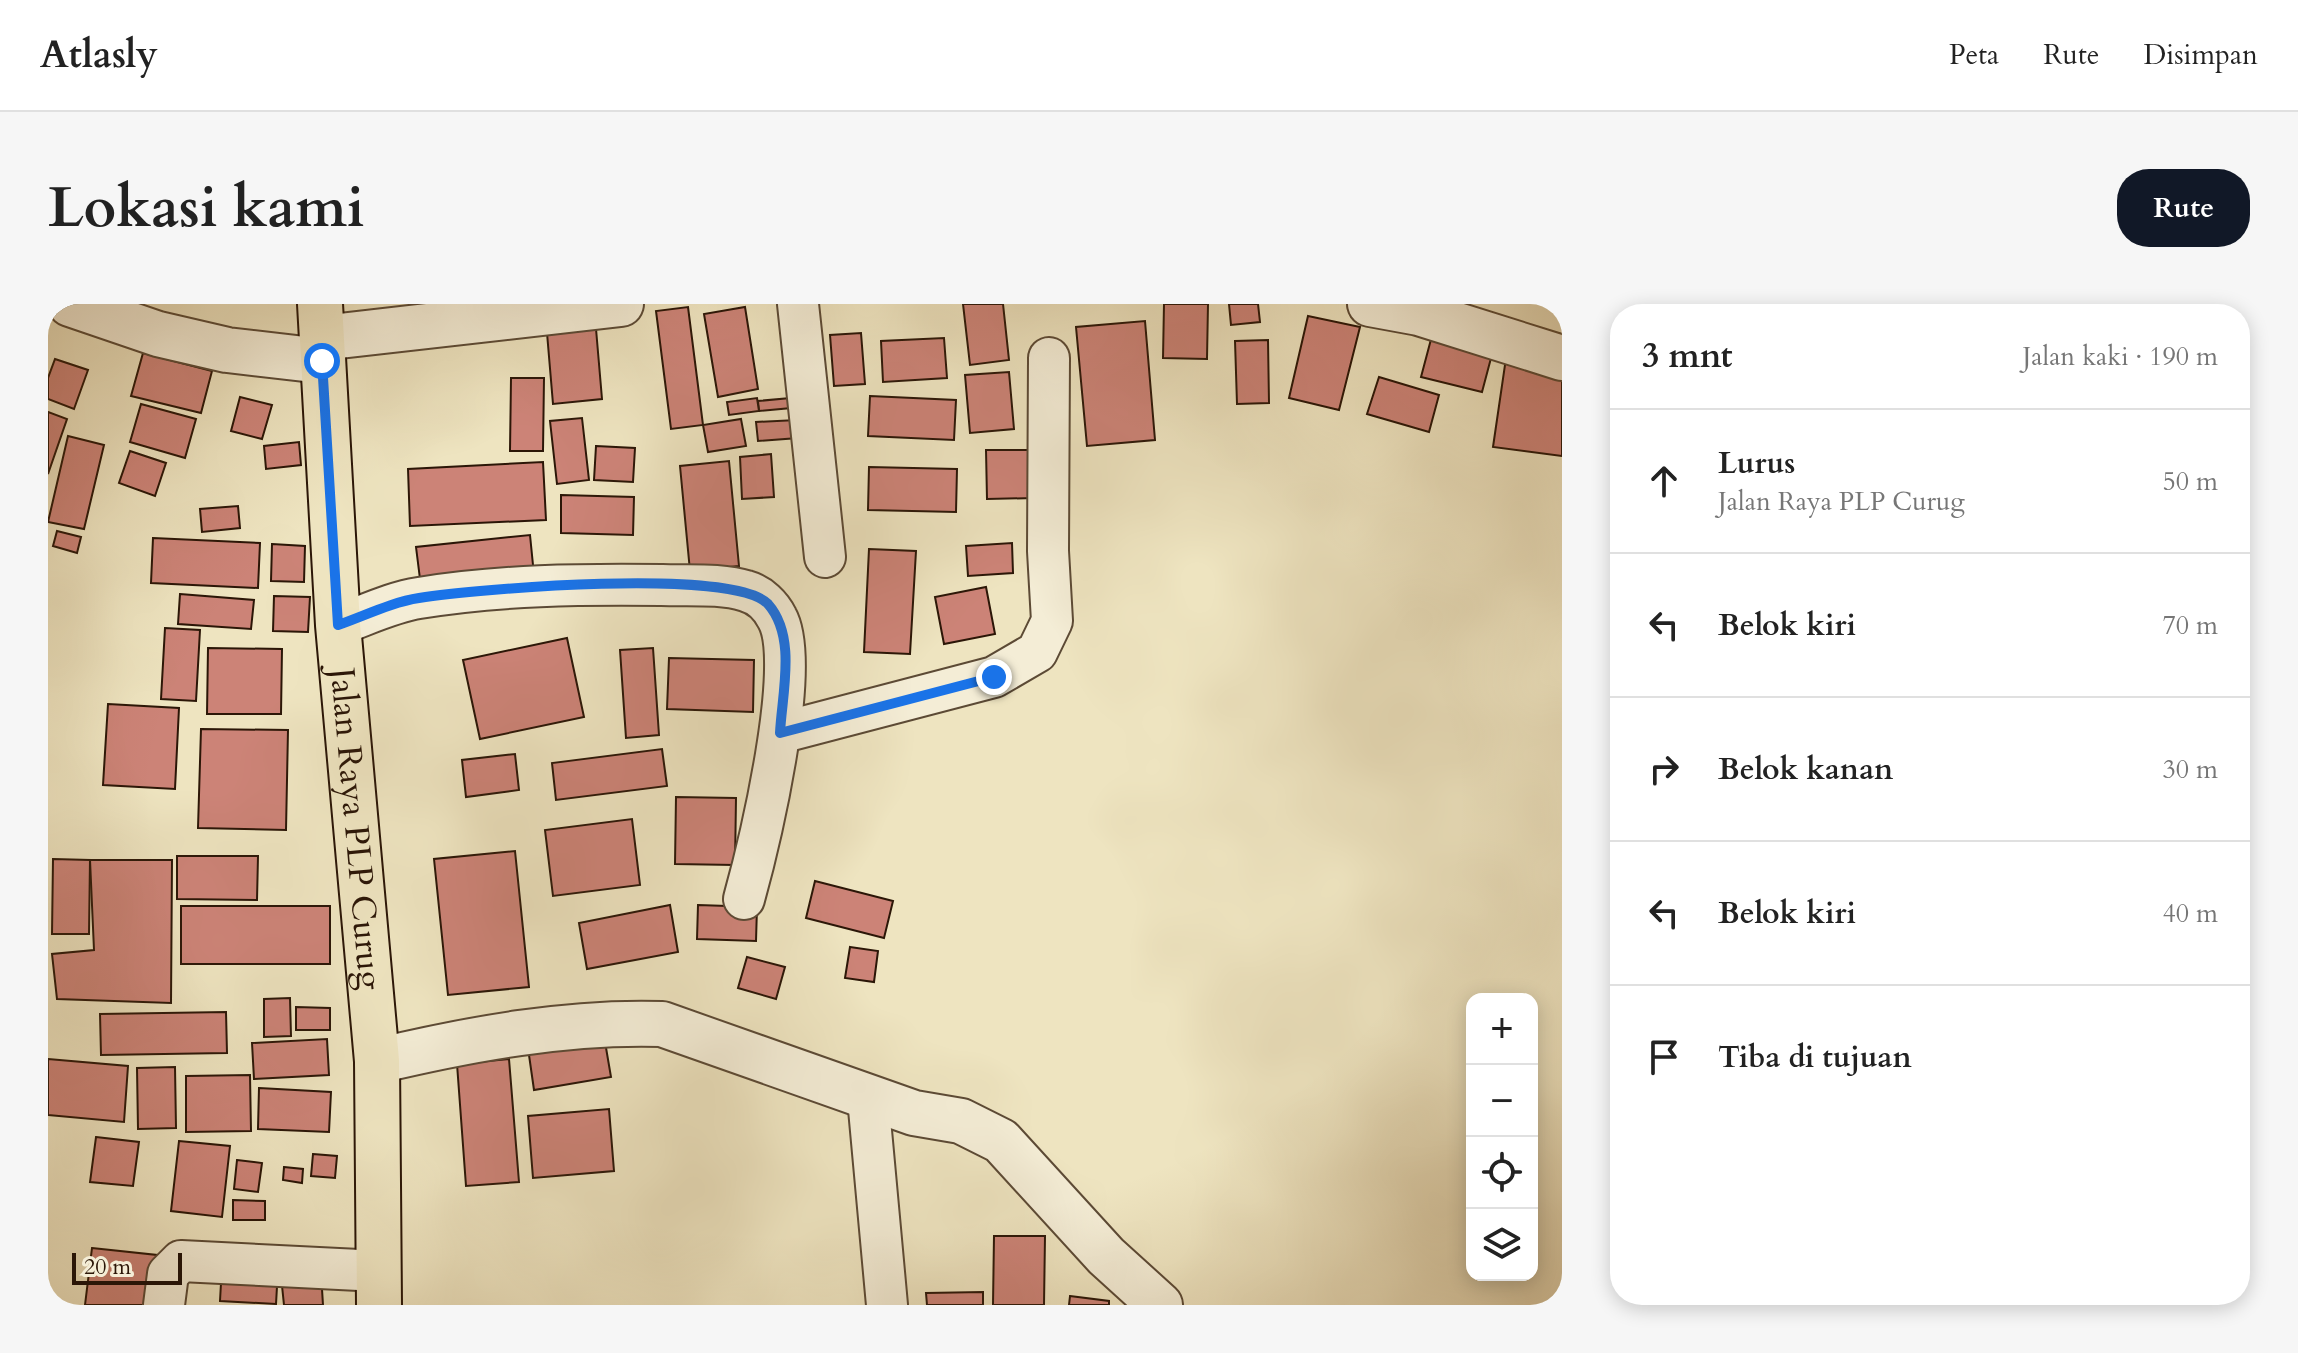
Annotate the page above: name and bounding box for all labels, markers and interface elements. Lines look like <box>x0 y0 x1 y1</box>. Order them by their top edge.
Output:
text: Atlasly <box>40 29 158 81</box>
text: Peta <box>1949 36 1999 74</box>
text: Rute <box>2043 36 2100 74</box>
text: Disimpan <box>2144 36 2258 74</box>
button: Rute <box>2117 169 2250 247</box>
text: Lokasi kami <box>48 171 365 246</box>
text: 3 mnt <box>1642 333 1732 379</box>
text: Jalan kaki · 190 m <box>2022 339 2218 374</box>
route start <box>304 343 340 379</box>
text: Lurus <box>1718 443 1795 484</box>
icon: ahead <box>1642 459 1686 503</box>
text: 50 m <box>2162 464 2218 499</box>
text: Jalan Raya PLP Curug <box>1718 484 1965 519</box>
icon: left <box>1642 603 1686 647</box>
text: Belok kiri <box>1718 605 1856 646</box>
text: 70 m <box>2162 608 2218 643</box>
route end <box>976 659 1012 695</box>
street label: Jalan Raya PLP Curug <box>318 661 394 992</box>
icon: right <box>1642 747 1686 791</box>
text: Belok kanan <box>1718 749 1893 790</box>
text: 30 m <box>2162 752 2218 787</box>
icon: left <box>1642 891 1686 935</box>
text: Belok kiri <box>1718 893 1856 934</box>
text: 40 m <box>2162 896 2218 931</box>
map controls <box>1466 993 1538 1281</box>
button: + <box>1466 993 1538 1065</box>
icon: arrive <box>1642 1035 1686 1079</box>
text: Tiba di tujuan <box>1718 1037 1912 1078</box>
button: − <box>1466 1065 1538 1137</box>
button: locate <box>1466 1137 1538 1209</box>
button: layers <box>1466 1209 1538 1281</box>
scale bar <box>72 1249 182 1285</box>
text: 20 m <box>84 1252 131 1282</box>

